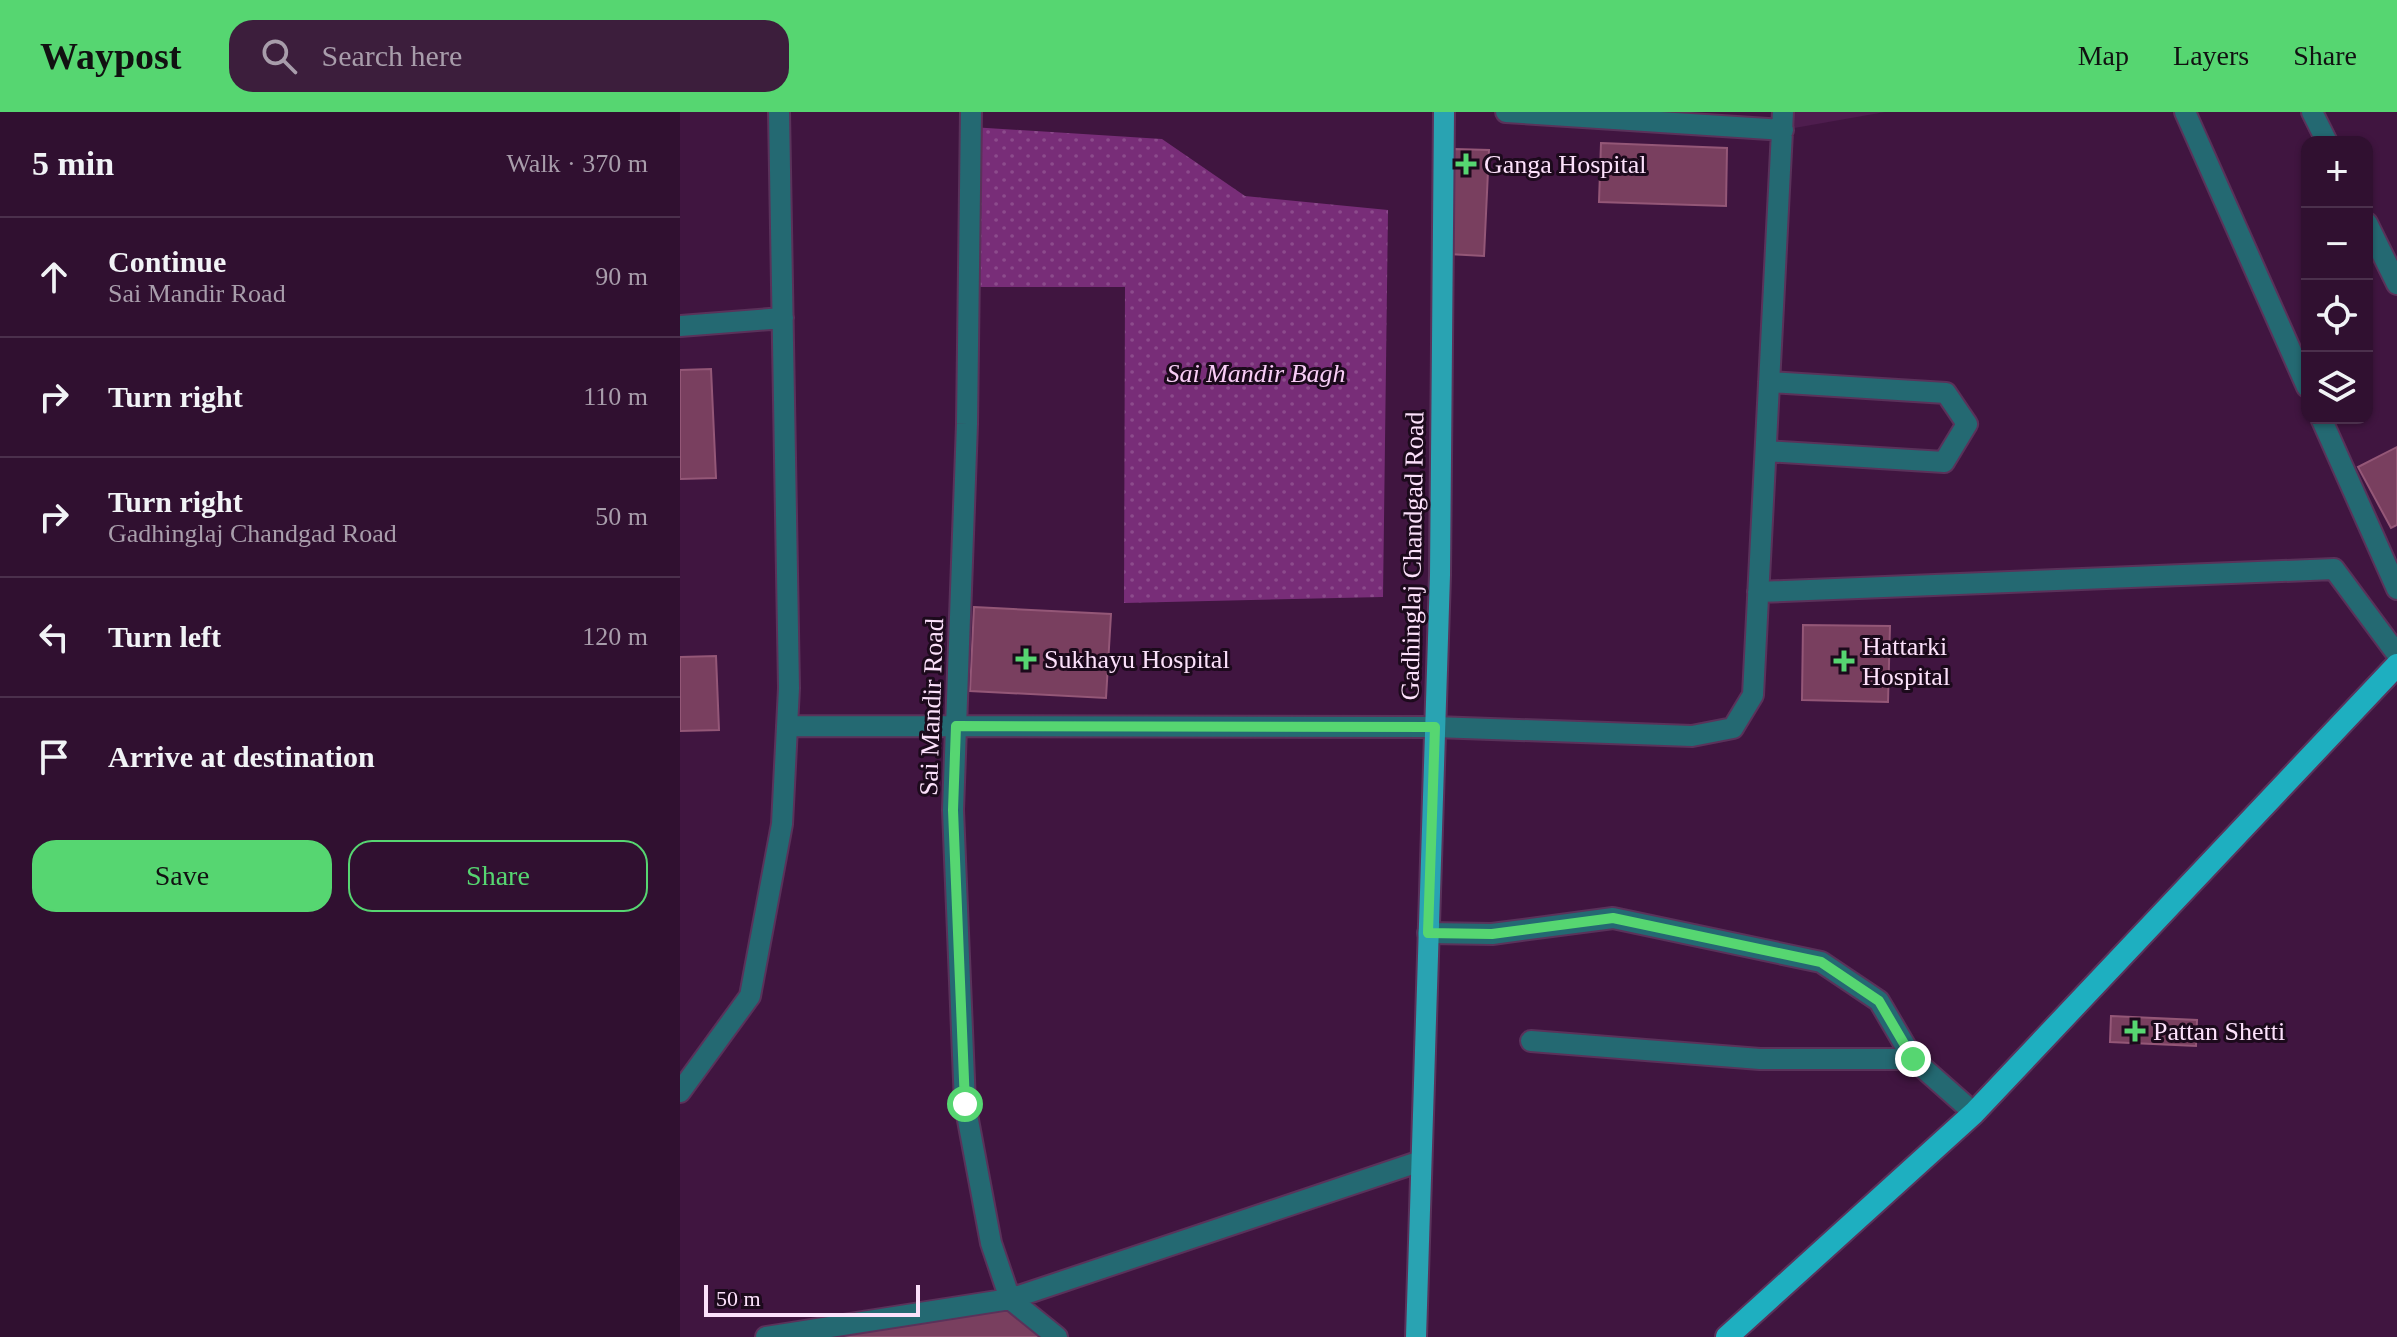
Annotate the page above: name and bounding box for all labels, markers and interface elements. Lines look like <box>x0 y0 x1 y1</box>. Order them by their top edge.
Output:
search box <box>229 20 789 92</box>
icon: search <box>257 34 301 78</box>
text: Waypost <box>40 35 181 77</box>
text: Search here <box>321 39 462 72</box>
text: Map <box>2078 40 2129 71</box>
text: Layers <box>2173 40 2249 71</box>
text: Share <box>2293 40 2357 71</box>
map controls <box>2301 136 2373 424</box>
button: + <box>2301 136 2373 208</box>
text: 5 min <box>32 145 114 182</box>
text: Walk · 370 m <box>506 149 648 178</box>
place label: Ganga Hospital <box>1484 150 1646 179</box>
marker: Ganga Hospital <box>1455 153 1477 175</box>
button: − <box>2301 208 2373 280</box>
text: Continue <box>108 245 226 278</box>
icon: ahead <box>32 255 76 299</box>
text: 90 m <box>595 262 648 291</box>
text: Sai Mandir Road <box>108 279 286 308</box>
button: locate <box>2301 280 2373 352</box>
button: layers <box>2301 352 2373 424</box>
park label: Sai Mandir Bagh <box>1166 359 1346 388</box>
icon: right <box>32 375 76 419</box>
text: Turn right <box>108 380 243 413</box>
text: 110 m <box>583 382 648 411</box>
street label: Gadhinglaj Chandgad Road <box>1395 411 1430 701</box>
text: Turn right <box>108 485 243 518</box>
icon: right <box>32 495 76 539</box>
text: 50 m <box>595 502 648 531</box>
text: Gadhinglaj Chandgad Road <box>108 519 397 548</box>
icon: left <box>32 615 76 659</box>
street label: Sai Mandir Road <box>914 618 949 796</box>
text: Turn left <box>108 620 221 653</box>
text: 120 m <box>582 622 648 651</box>
place label: Hattarki Hospital <box>1862 632 1950 691</box>
place label: Sukhayu Hospital <box>1044 645 1230 674</box>
marker: Sukhayu Hospital <box>1015 648 1037 670</box>
marker: Hattarki Hospital <box>1833 650 1855 672</box>
icon: arrive <box>32 735 76 779</box>
text: Arrive at destination <box>108 740 375 773</box>
button: Save <box>32 840 332 912</box>
button: Share <box>348 840 648 912</box>
place label: Pattan Shetti <box>2153 1017 2285 1046</box>
marker: Pattan Shetti <box>2124 1020 2146 1042</box>
route end <box>1895 1041 1931 1077</box>
route start <box>947 1086 983 1122</box>
scale bar <box>704 1281 920 1317</box>
text: 50 m <box>716 1286 761 1311</box>

